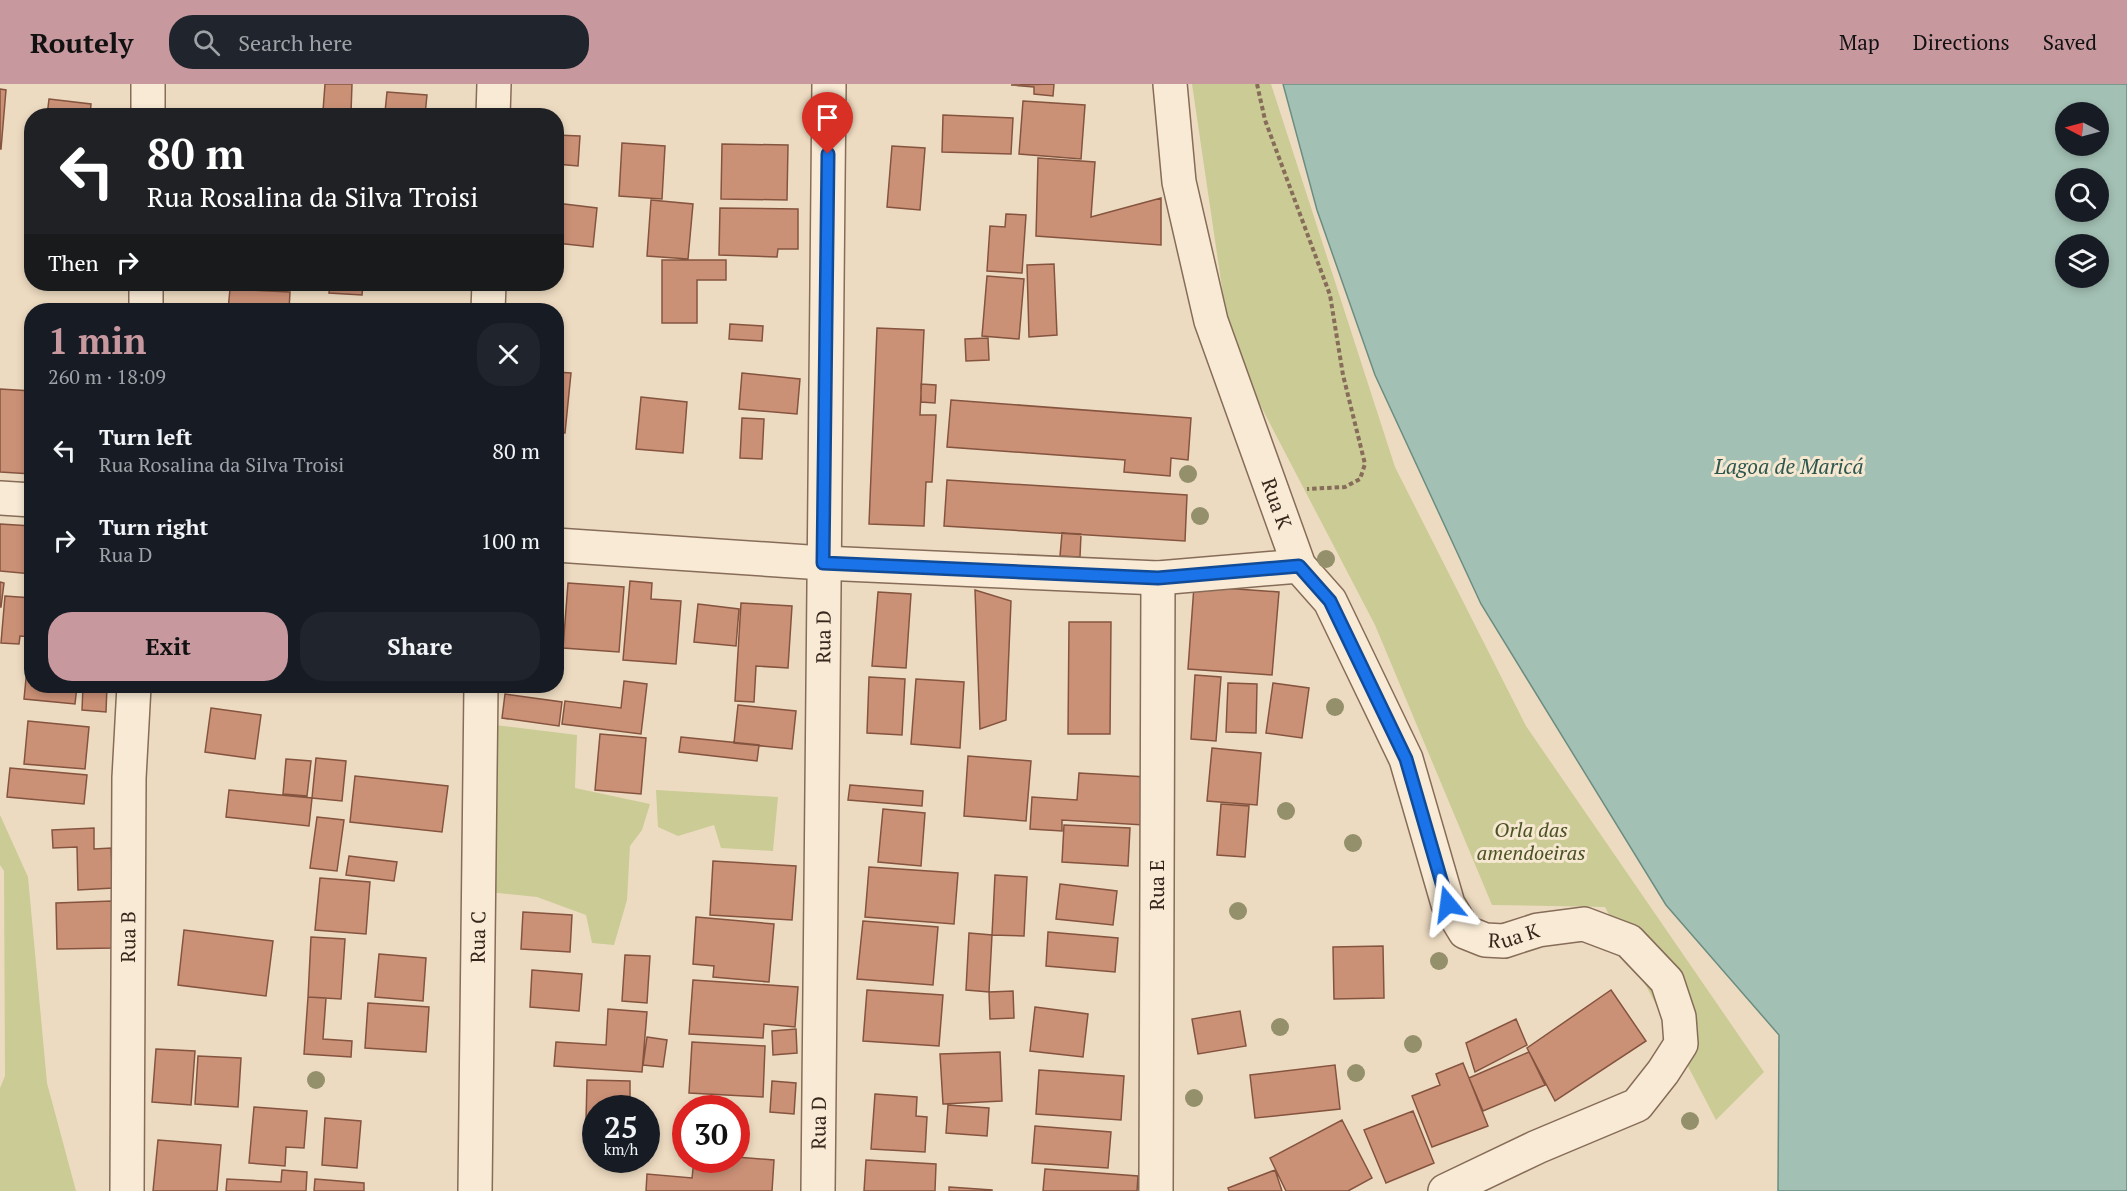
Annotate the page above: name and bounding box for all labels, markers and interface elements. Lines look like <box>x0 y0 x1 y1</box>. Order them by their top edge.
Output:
search box <box>169 15 589 69</box>
text: Routely <box>30 24 133 61</box>
icon: search <box>190 26 223 59</box>
text: Search here <box>238 28 353 57</box>
text: Map <box>1839 28 1880 56</box>
text: Directions <box>1913 28 2010 56</box>
text: Saved <box>2043 28 2097 56</box>
pin <box>802 92 853 154</box>
icon: arrive <box>811 101 844 134</box>
north arrow <box>2055 102 2109 156</box>
map controls <box>2055 102 2109 288</box>
text: 80 m <box>147 125 245 181</box>
icon: left <box>48 132 126 210</box>
button: search <box>2055 168 2109 222</box>
text: Rua Rosalina da Silva Troisi <box>147 179 478 215</box>
button: layers <box>2055 234 2109 288</box>
icon: right <box>111 246 144 279</box>
text: Then <box>48 248 99 277</box>
text: 1 min <box>48 317 146 364</box>
button: close <box>477 323 540 386</box>
text: 260 m · 18:09 <box>48 363 166 390</box>
text: Turn left <box>99 422 192 451</box>
icon: left <box>48 434 81 467</box>
text: 80 m <box>492 436 540 465</box>
text: Rua Rosalina da Silva Troisi <box>99 451 344 478</box>
water label: Lagoa de Maricá <box>1713 452 1864 480</box>
street label: Rua K <box>1256 474 1299 533</box>
text: Turn right <box>99 512 208 541</box>
icon: right <box>48 524 81 557</box>
text: 100 m <box>480 526 540 555</box>
text: Rua D <box>99 541 152 568</box>
street label: Rua D <box>809 610 837 664</box>
button: Exit <box>48 612 288 681</box>
button: Share <box>300 612 540 681</box>
park label: Orla das amendoeiras <box>1476 816 1586 866</box>
street label: Rua E <box>1143 860 1170 910</box>
position arrow <box>1416 872 1480 936</box>
street label: Rua B <box>114 911 141 963</box>
street label: Rua C <box>464 911 491 963</box>
street label: Rua K <box>1488 916 1543 954</box>
speed limit sign: 30 <box>672 1095 750 1173</box>
street label: Rua D <box>804 1096 832 1150</box>
text: 25 <box>604 1107 638 1147</box>
text: km/h <box>604 1139 638 1159</box>

